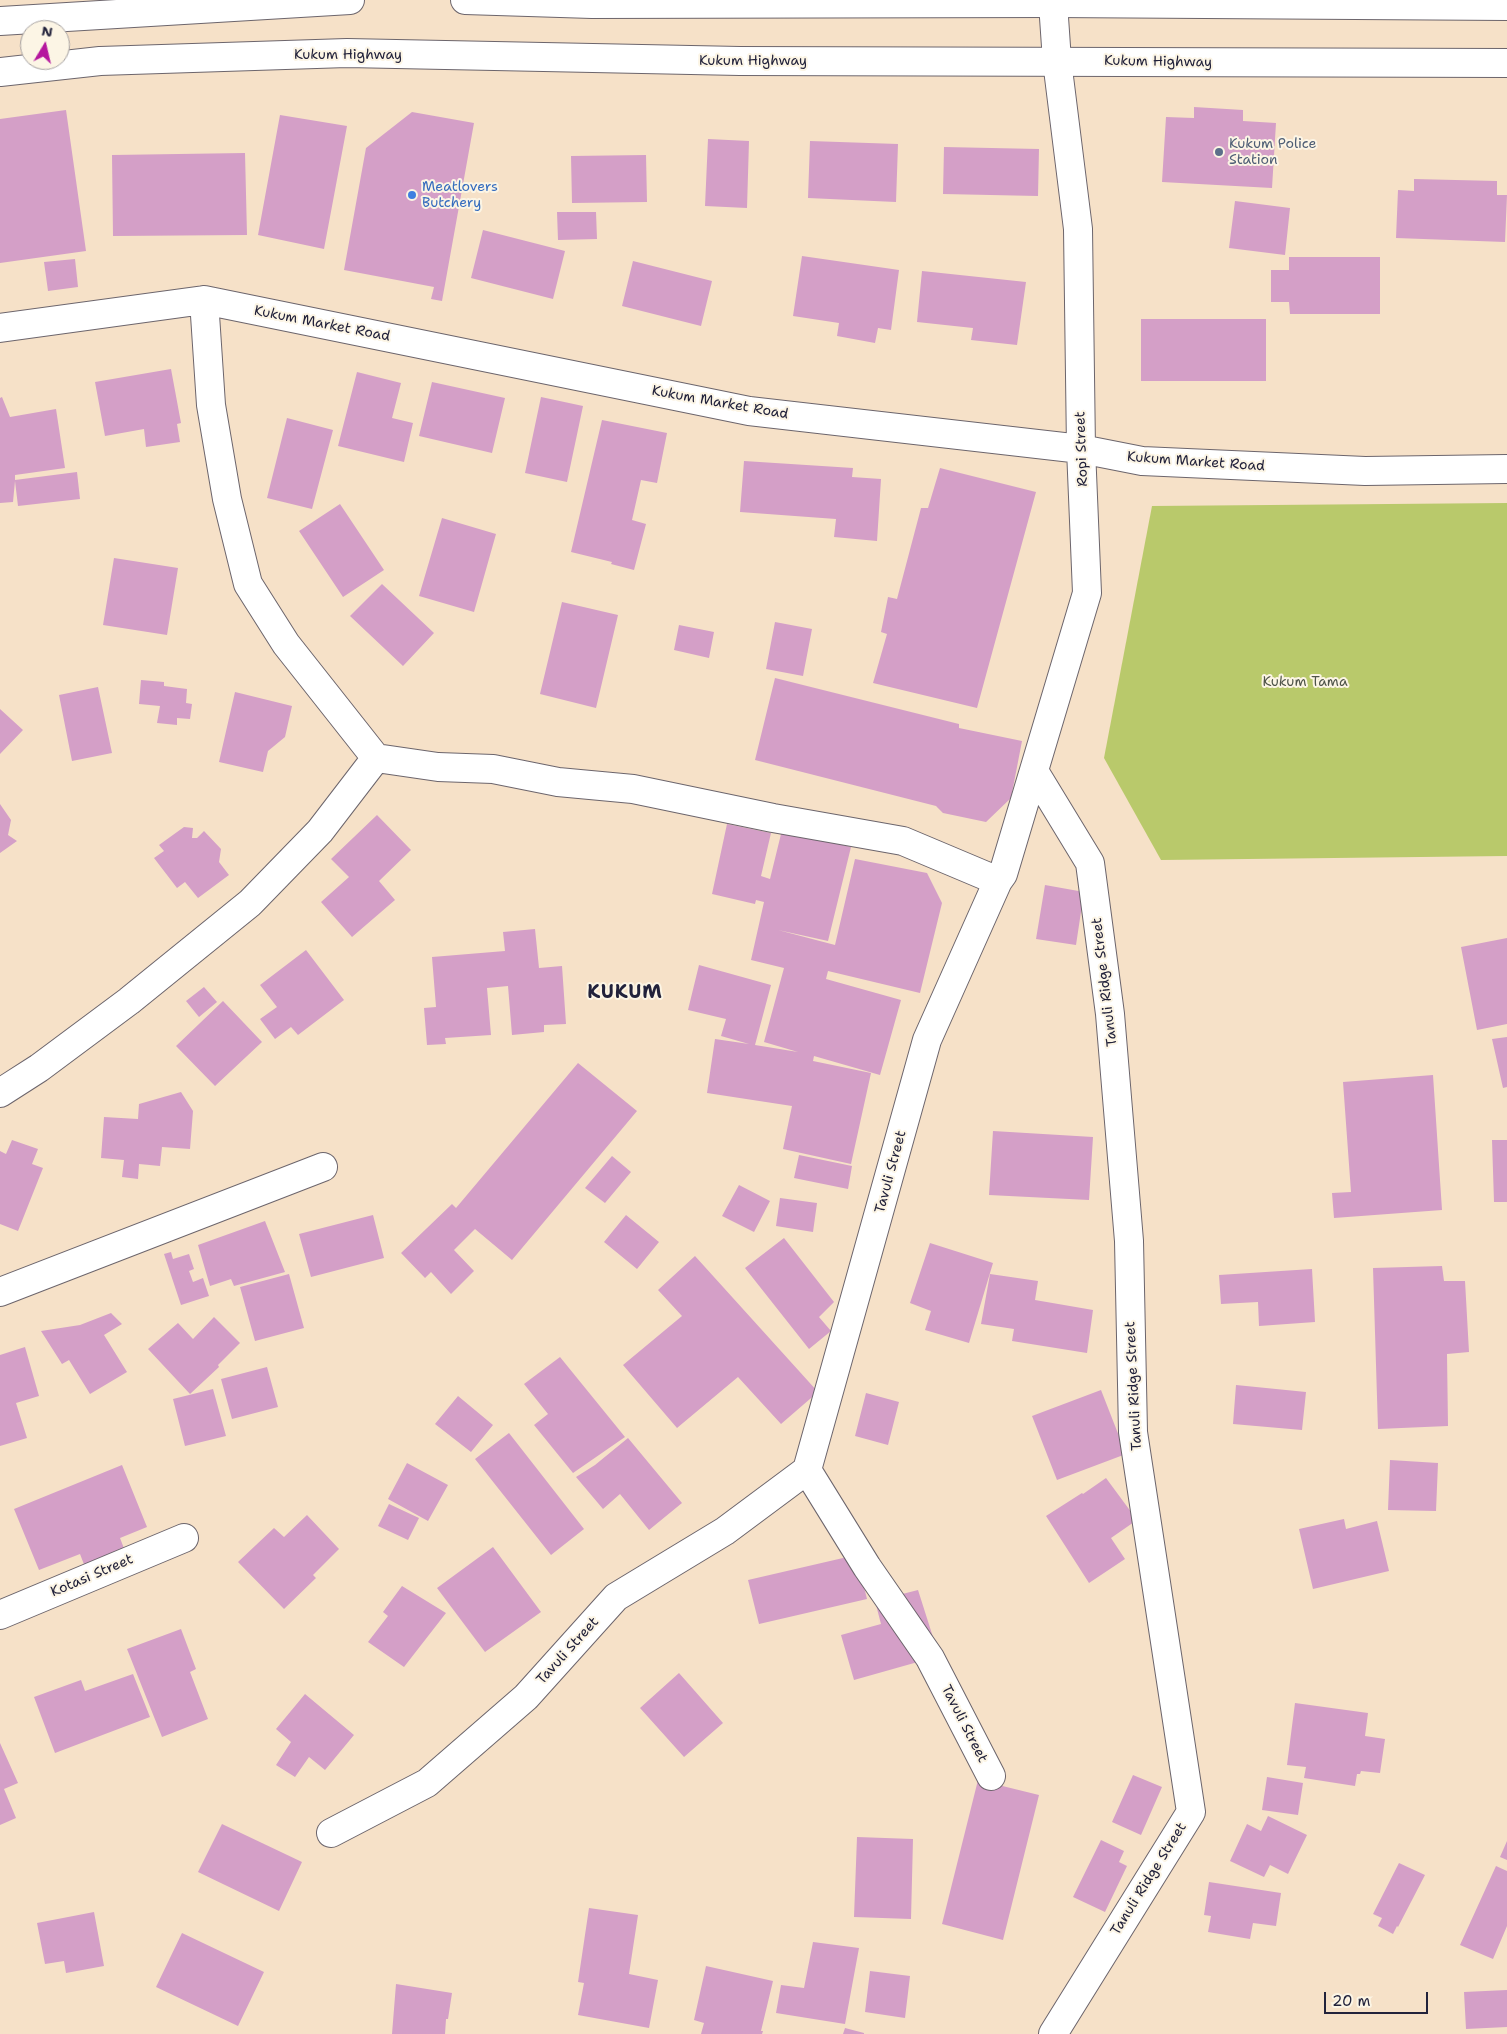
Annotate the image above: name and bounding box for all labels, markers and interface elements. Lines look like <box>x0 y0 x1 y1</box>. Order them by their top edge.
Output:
north arrow <box>20 20 70 70</box>
text: N <box>40 21 54 41</box>
street label: Kukum Highway <box>294 47 402 63</box>
street label: Kukum Highway <box>699 53 807 69</box>
street label: Kukum Highway <box>1104 53 1212 71</box>
place label: Kukum Police Station <box>1229 136 1317 168</box>
marker: Kukum Police Station <box>1213 146 1225 158</box>
place label: Meatlovers Butchery <box>422 179 498 212</box>
marker: Meatlovers Butchery <box>406 189 418 201</box>
street label: Kukum Market Road <box>253 303 391 345</box>
street label: Kukum Market Road <box>650 383 790 423</box>
street label: Ropi Street <box>1072 411 1092 487</box>
street label: Kukum Market Road <box>1126 449 1266 475</box>
park label: Kukum Tama <box>1262 674 1348 690</box>
street label: Tanuli Ridge Street <box>1089 917 1121 1047</box>
district label: KUKUM <box>587 982 663 1004</box>
street label: Tavuli Street <box>872 1129 910 1215</box>
street label: Tanuli Ridge Street <box>1122 1321 1146 1451</box>
street label: Kotasi Street <box>48 1551 136 1601</box>
street label: Tavuli Street <box>533 1614 603 1688</box>
street label: Tavuli Street <box>937 1682 991 1766</box>
street label: Tanuli Ridge Street <box>1108 1820 1190 1938</box>
scale bar <box>1327 1982 1431 2014</box>
text: 20 m <box>1332 1991 1371 2011</box>

